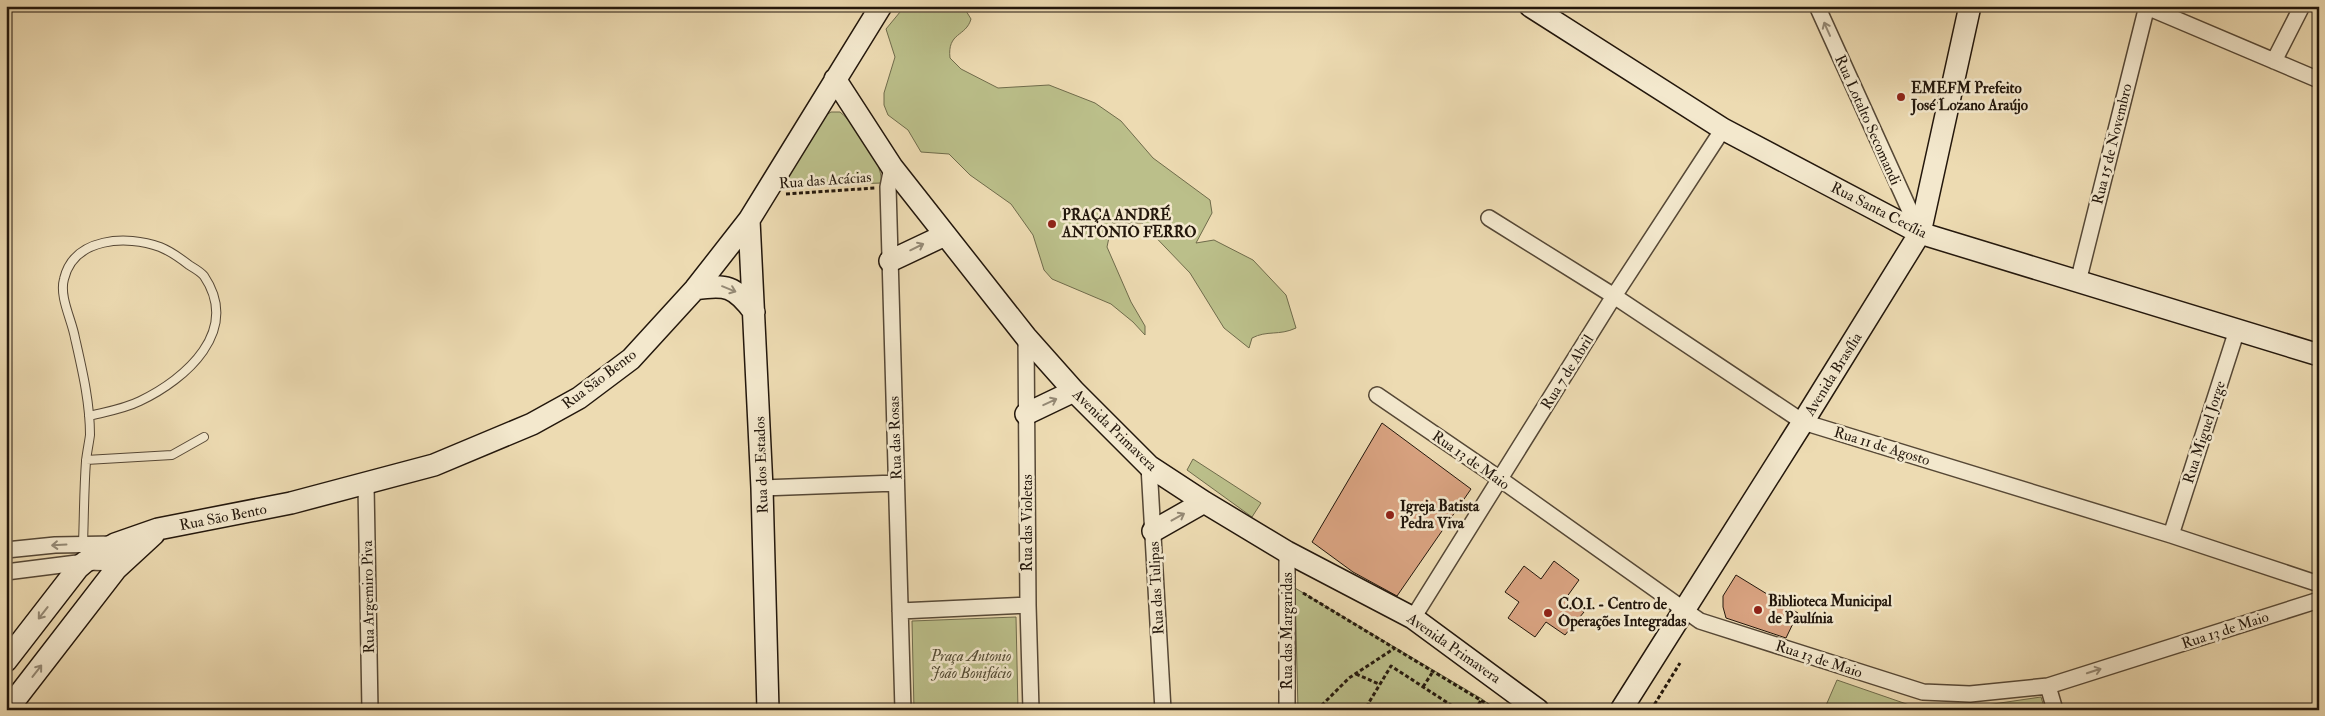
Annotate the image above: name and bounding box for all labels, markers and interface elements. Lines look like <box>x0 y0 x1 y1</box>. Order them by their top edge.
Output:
one-way arrow <box>1822 22 1832 37</box>
street label: Rua Lotalto Secomandi <box>1830 52 1905 188</box>
place label: EMEFM Prefeito José Lozano Araújo <box>1910 79 2029 116</box>
street label: Rua 15 de Novembro <box>2088 82 2137 207</box>
marker: EMEFM Prefeito José Lozano Araújo <box>1895 91 1907 103</box>
street label: Rua das Acácias <box>778 168 872 193</box>
street label: Rua Santa Cecília <box>1828 178 1931 243</box>
place label: PRAÇA ANDRÉ ANTONIO FERRO <box>1061 204 1197 242</box>
marker: PRAÇA ANDRÉ ANTONIO FERRO <box>1046 218 1058 230</box>
one-way arrow <box>909 242 924 252</box>
one-way arrow <box>721 285 736 294</box>
street label: Avenida Brasília <box>1800 328 1867 420</box>
street label: Rua 7 de Abril <box>1537 331 1598 413</box>
street label: Rua São Bento <box>558 345 640 414</box>
street label: Rua Miguel Jorge <box>2179 378 2231 486</box>
street label: Avenida Primavera <box>1068 385 1162 476</box>
street label: Rua das Rosas <box>885 396 906 480</box>
one-way arrow <box>1042 397 1057 406</box>
street label: Rua dos Estados <box>750 416 773 514</box>
street label: Rua 11 de Agosto <box>1831 423 1932 470</box>
street label: Rua 13 de Maio <box>1428 427 1513 494</box>
street label: Rua das Violetas <box>1018 474 1037 572</box>
place label: Igreja Batista Pedra Viva <box>1400 497 1480 533</box>
street label: Rua São Bento <box>178 500 268 535</box>
marker: Igreja Batista Pedra Viva <box>1384 509 1396 521</box>
one-way arrow <box>1170 511 1185 521</box>
street label: Rua Argemiro Piva <box>358 539 379 654</box>
one-way arrow <box>51 540 68 550</box>
street label: Rua das Tulipas <box>1145 541 1169 635</box>
street label: Rua das Margaridas <box>1278 572 1297 690</box>
place label: Biblioteca Municipal de Paulínia <box>1768 592 1892 628</box>
place label: C.O.I. - Centro de Operações Integradas <box>1558 595 1686 632</box>
marker: Biblioteca Municipal de Paulínia <box>1752 604 1764 616</box>
one-way arrow <box>38 606 49 619</box>
marker: C.O.I. - Centro de Operações Integradas <box>1542 607 1554 619</box>
street label: Rua 13 de Maio <box>2179 607 2271 653</box>
street label: Avenida Primavera <box>1402 608 1505 688</box>
street label: Rua 13 de Maio <box>1773 636 1865 682</box>
park label: Praça Antonio João Bonifácio <box>930 647 1012 683</box>
one-way arrow <box>31 665 42 678</box>
one-way arrow <box>2086 666 2102 675</box>

